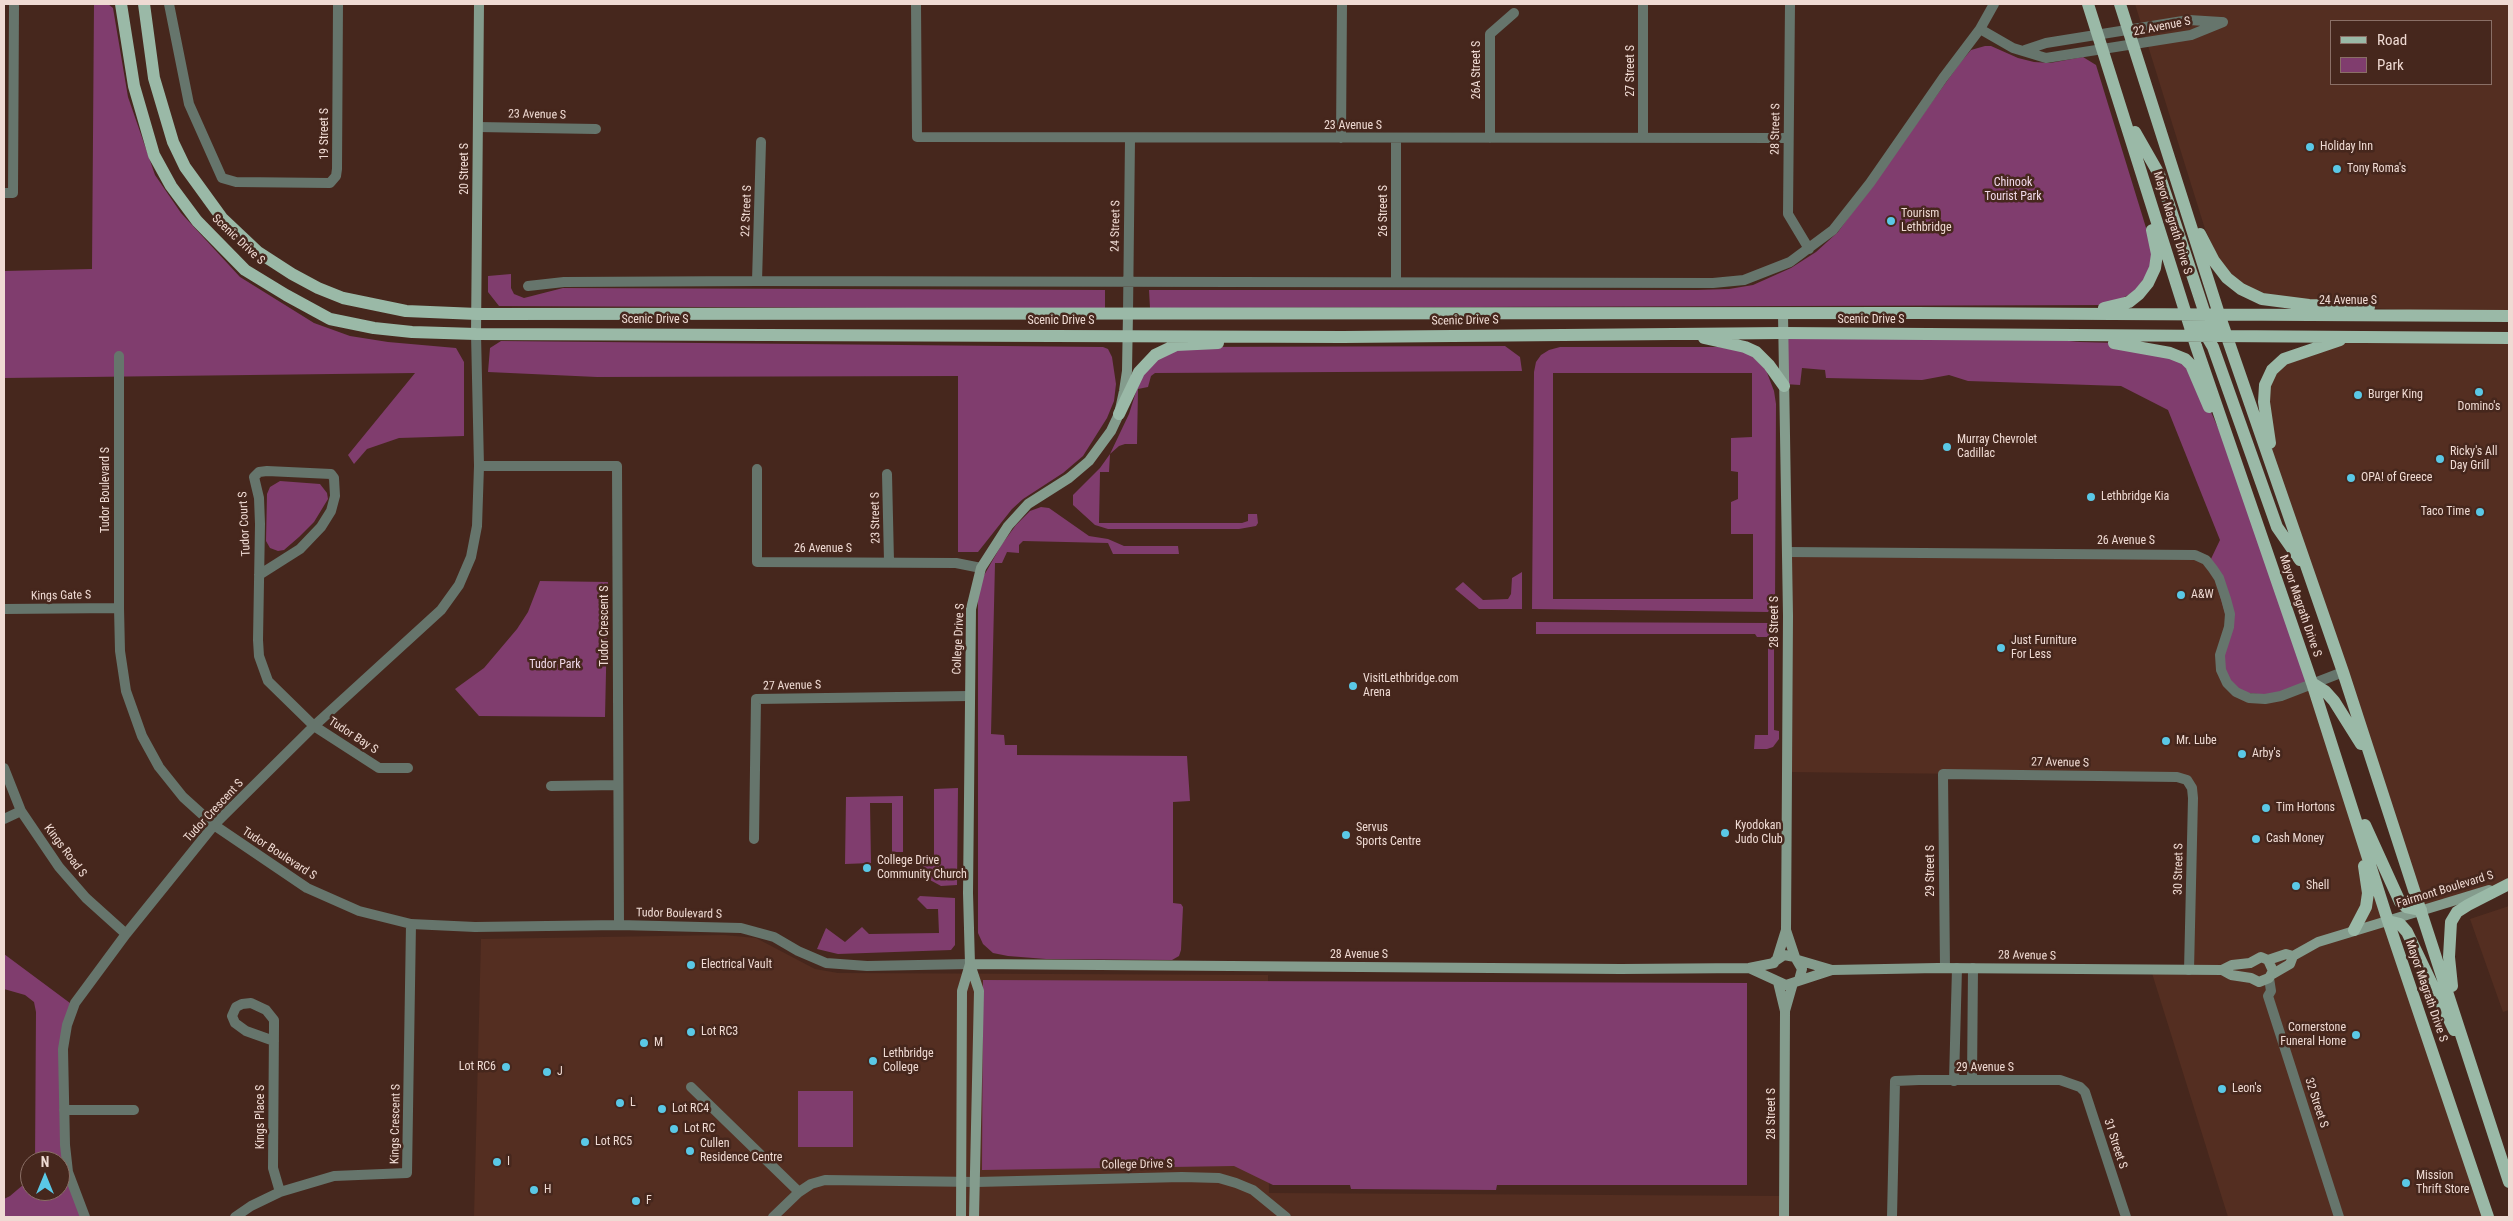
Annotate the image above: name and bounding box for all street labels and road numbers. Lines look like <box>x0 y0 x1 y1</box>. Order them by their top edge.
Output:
street label: 22 Avenue S <box>2132 14 2192 40</box>
street label: 26A Street S <box>1470 41 1484 99</box>
street label: 27 Street S <box>1624 45 1638 97</box>
street label: 28 Street S <box>1768 103 1784 155</box>
street label: 23 Avenue S <box>508 107 566 123</box>
street label: 19 Street S <box>318 108 332 160</box>
street label: 23 Avenue S <box>1324 119 1382 133</box>
street label: 20 Street S <box>458 143 472 195</box>
street label: Mayor Magrath Drive S <box>2149 170 2195 276</box>
street label: 22 Street S <box>739 185 755 237</box>
street label: 26 Street S <box>1377 185 1391 237</box>
street label: 24 Street S <box>1108 200 1124 252</box>
street label: Scenic Drive S <box>209 212 267 268</box>
street label: 24 Avenue S <box>2319 294 2377 308</box>
street label: Scenic Drive S <box>621 313 689 327</box>
street label: Scenic Drive S <box>1431 313 1499 329</box>
street label: Scenic Drive S <box>1837 313 1905 327</box>
street label: Scenic Drive S <box>1027 314 1095 328</box>
street label: Tudor Boulevard S <box>99 447 113 533</box>
street label: Tudor Court S <box>236 491 254 557</box>
street label: 23 Street S <box>868 492 884 544</box>
street label: 26 Avenue S <box>2097 534 2155 548</box>
street label: 26 Avenue S <box>794 542 852 556</box>
street label: Mayor Magrath Drive S <box>2276 553 2324 659</box>
street label: Tudor Crescent S <box>598 586 612 666</box>
street label: Kings Gate S <box>31 588 91 604</box>
street label: 28 Street S <box>1768 596 1782 648</box>
street label: College Drive S <box>950 603 968 675</box>
street label: 27 Avenue S <box>763 678 821 694</box>
street label: Tudor Bay S <box>326 715 380 757</box>
street label: 27 Avenue S <box>2031 755 2089 771</box>
street label: Tudor Crescent S <box>181 777 247 845</box>
street label: Kings Road S <box>40 822 90 880</box>
street label: Tudor Boulevard S <box>239 825 319 883</box>
street label: 30 Street S <box>2171 843 2187 895</box>
street label: 29 Street S <box>1924 845 1938 897</box>
street label: Fairmont Boulevard S <box>2395 868 2495 912</box>
street label: Tudor Boulevard S <box>636 906 722 922</box>
street label: Mayor Magrath Drive S <box>2402 938 2450 1044</box>
street label: 28 Avenue S <box>1330 948 1388 962</box>
street label: 28 Avenue S <box>1998 948 2056 964</box>
street label: 29 Avenue S <box>1956 1061 2014 1075</box>
street label: 32 Street S <box>2301 1076 2331 1130</box>
street label: Kings Crescent S <box>388 1084 404 1164</box>
street label: Kings Place S <box>254 1085 268 1149</box>
street label: 28 Street S <box>1765 1088 1779 1140</box>
street label: 31 Street S <box>2100 1117 2130 1171</box>
street label: College Drive S <box>1101 1157 1173 1173</box>

